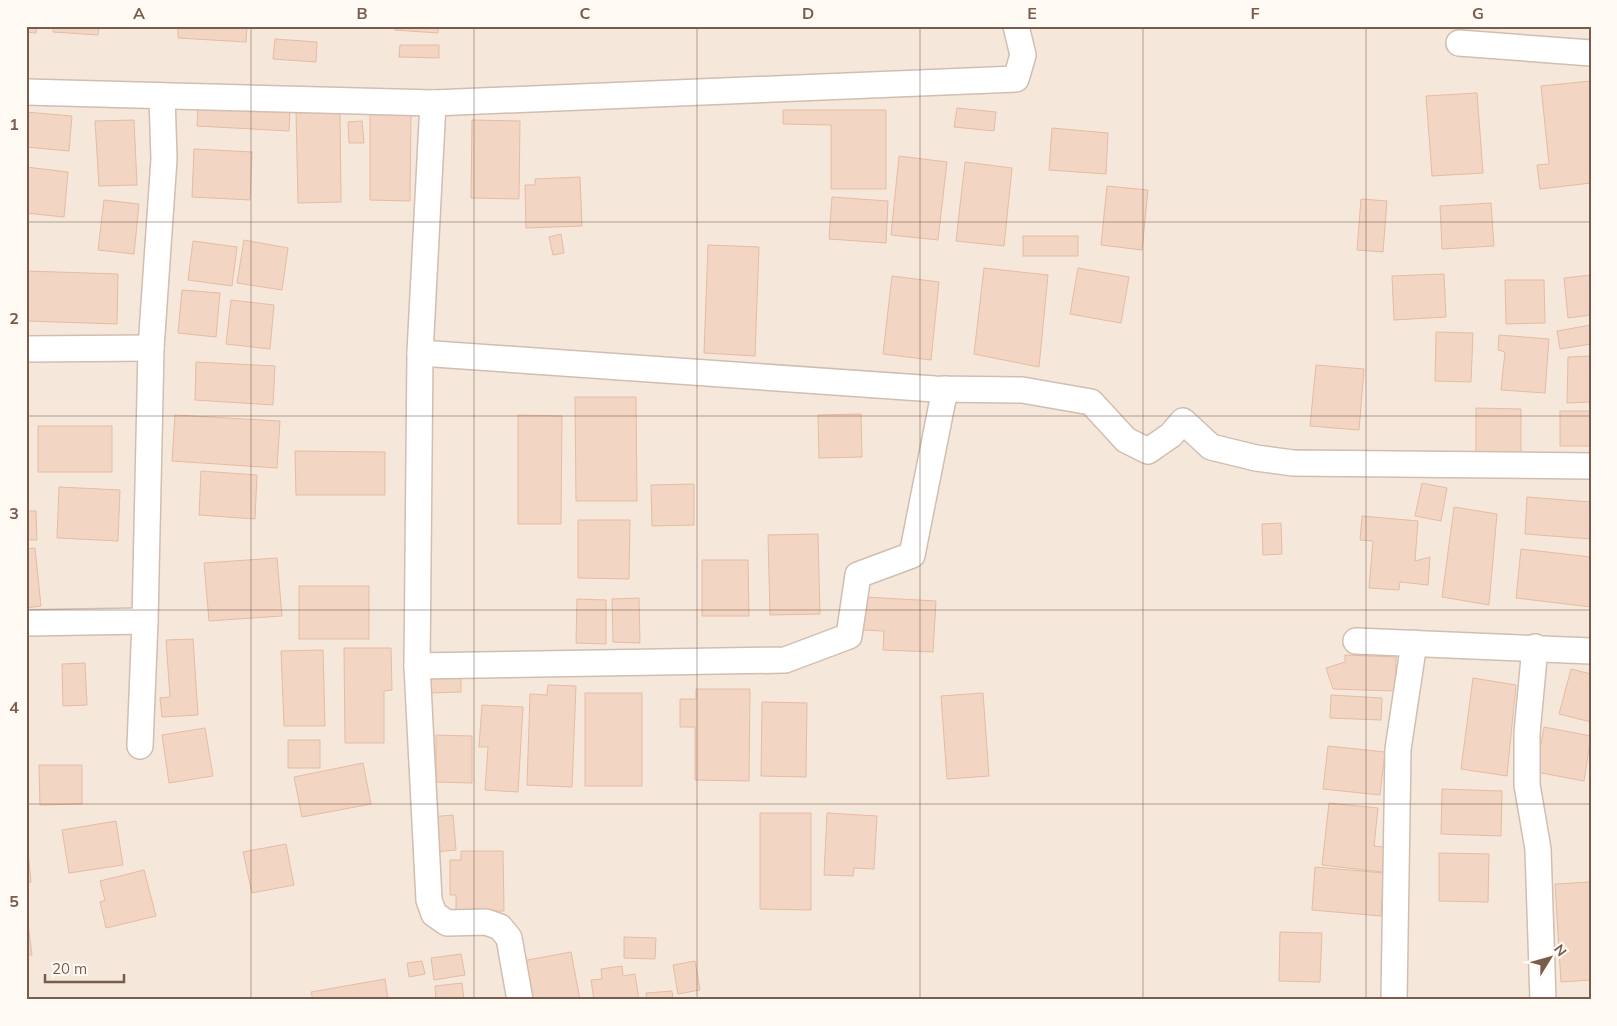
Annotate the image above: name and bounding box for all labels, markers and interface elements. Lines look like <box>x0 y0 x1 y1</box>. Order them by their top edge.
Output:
text: A <box>133 3 145 23</box>
text: B <box>356 3 368 23</box>
text: C <box>580 3 591 23</box>
text: D <box>802 3 814 23</box>
text: E <box>1027 3 1037 23</box>
text: F <box>1250 3 1260 23</box>
text: G <box>1472 3 1484 23</box>
text: 1 <box>9 114 19 134</box>
text: 2 <box>9 308 19 328</box>
text: 3 <box>9 503 19 523</box>
text: 4 <box>9 697 19 717</box>
text: 5 <box>9 891 19 911</box>
north arrow <box>1524 934 1574 984</box>
text: N <box>1550 941 1571 960</box>
scale bar <box>45 951 124 983</box>
text: 20 m <box>52 959 87 978</box>

